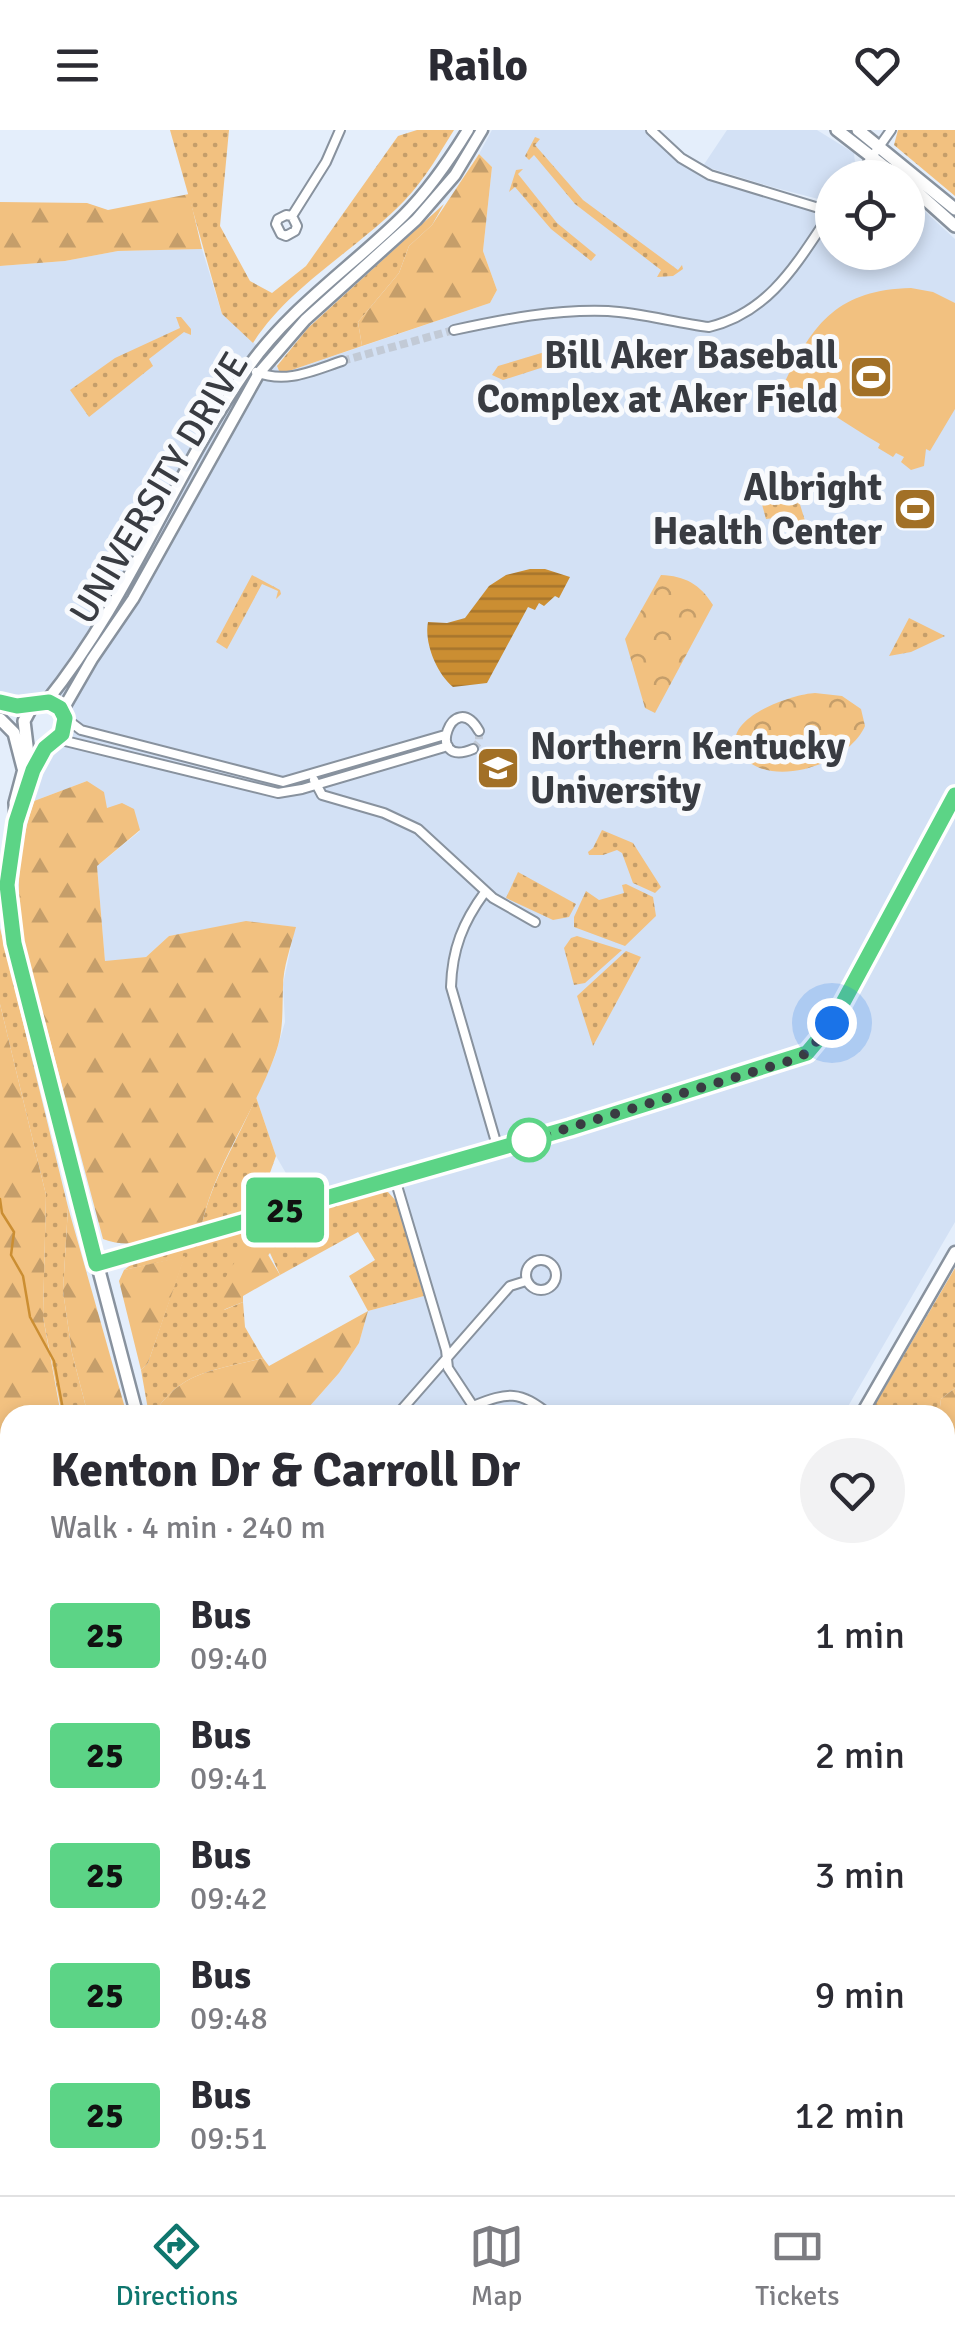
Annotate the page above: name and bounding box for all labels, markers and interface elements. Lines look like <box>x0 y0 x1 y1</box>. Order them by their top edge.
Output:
icon: menu <box>50 38 105 93</box>
text: Railo <box>427 38 528 93</box>
icon: heart <box>850 38 905 93</box>
map controls <box>815 160 925 270</box>
button: locate <box>815 160 925 270</box>
place label: Bill Aker Baseball Complex at Aker Field <box>477 332 838 423</box>
street label: UNIVERSITY DRIVE <box>59 343 259 633</box>
sports icon: Bill Aker Baseball Complex at Aker Field <box>848 354 894 400</box>
place label: Albright Health Center <box>652 464 883 555</box>
sports icon: Albright Health Center <box>892 486 938 532</box>
place label: Northern Kentucky University <box>530 723 845 814</box>
school or university icon: Northern Kentucky University <box>475 745 521 791</box>
your location <box>807 998 857 1048</box>
unlabelled marker <box>508 1119 550 1161</box>
line badge: 25 <box>240 1178 330 1242</box>
text: 25 <box>266 1189 304 1232</box>
button: heart <box>800 1438 905 1543</box>
text: Kenton Dr & Carroll Dr <box>50 1441 520 1500</box>
text: Walk · 4 min · 240 m <box>50 1508 326 1547</box>
text: Bus <box>190 1592 251 1639</box>
text: 1 min <box>815 1612 905 1659</box>
text: 25 <box>86 1614 124 1657</box>
text: 09:40 <box>190 1639 268 1678</box>
text: Bus <box>190 1712 251 1759</box>
text: 2 min <box>815 1732 905 1779</box>
text: 25 <box>86 1734 124 1777</box>
text: 09:41 <box>190 1759 268 1798</box>
text: Bus <box>190 1832 251 1879</box>
text: 3 min <box>815 1852 905 1899</box>
text: 25 <box>86 1854 124 1897</box>
text: 09:42 <box>190 1879 268 1918</box>
text: Bus <box>190 1952 251 1999</box>
text: 9 min <box>815 1972 905 2019</box>
text: 25 <box>86 1974 124 2017</box>
text: 09:48 <box>190 1999 268 2038</box>
text: Bus <box>190 2072 251 2119</box>
text: 12 min <box>794 2092 905 2139</box>
text: 25 <box>86 2094 124 2137</box>
text: 09:51 <box>190 2119 268 2158</box>
tab: Directions <box>116 2219 238 2313</box>
tab: Map <box>469 2219 524 2313</box>
tab: Tickets <box>755 2219 839 2313</box>

